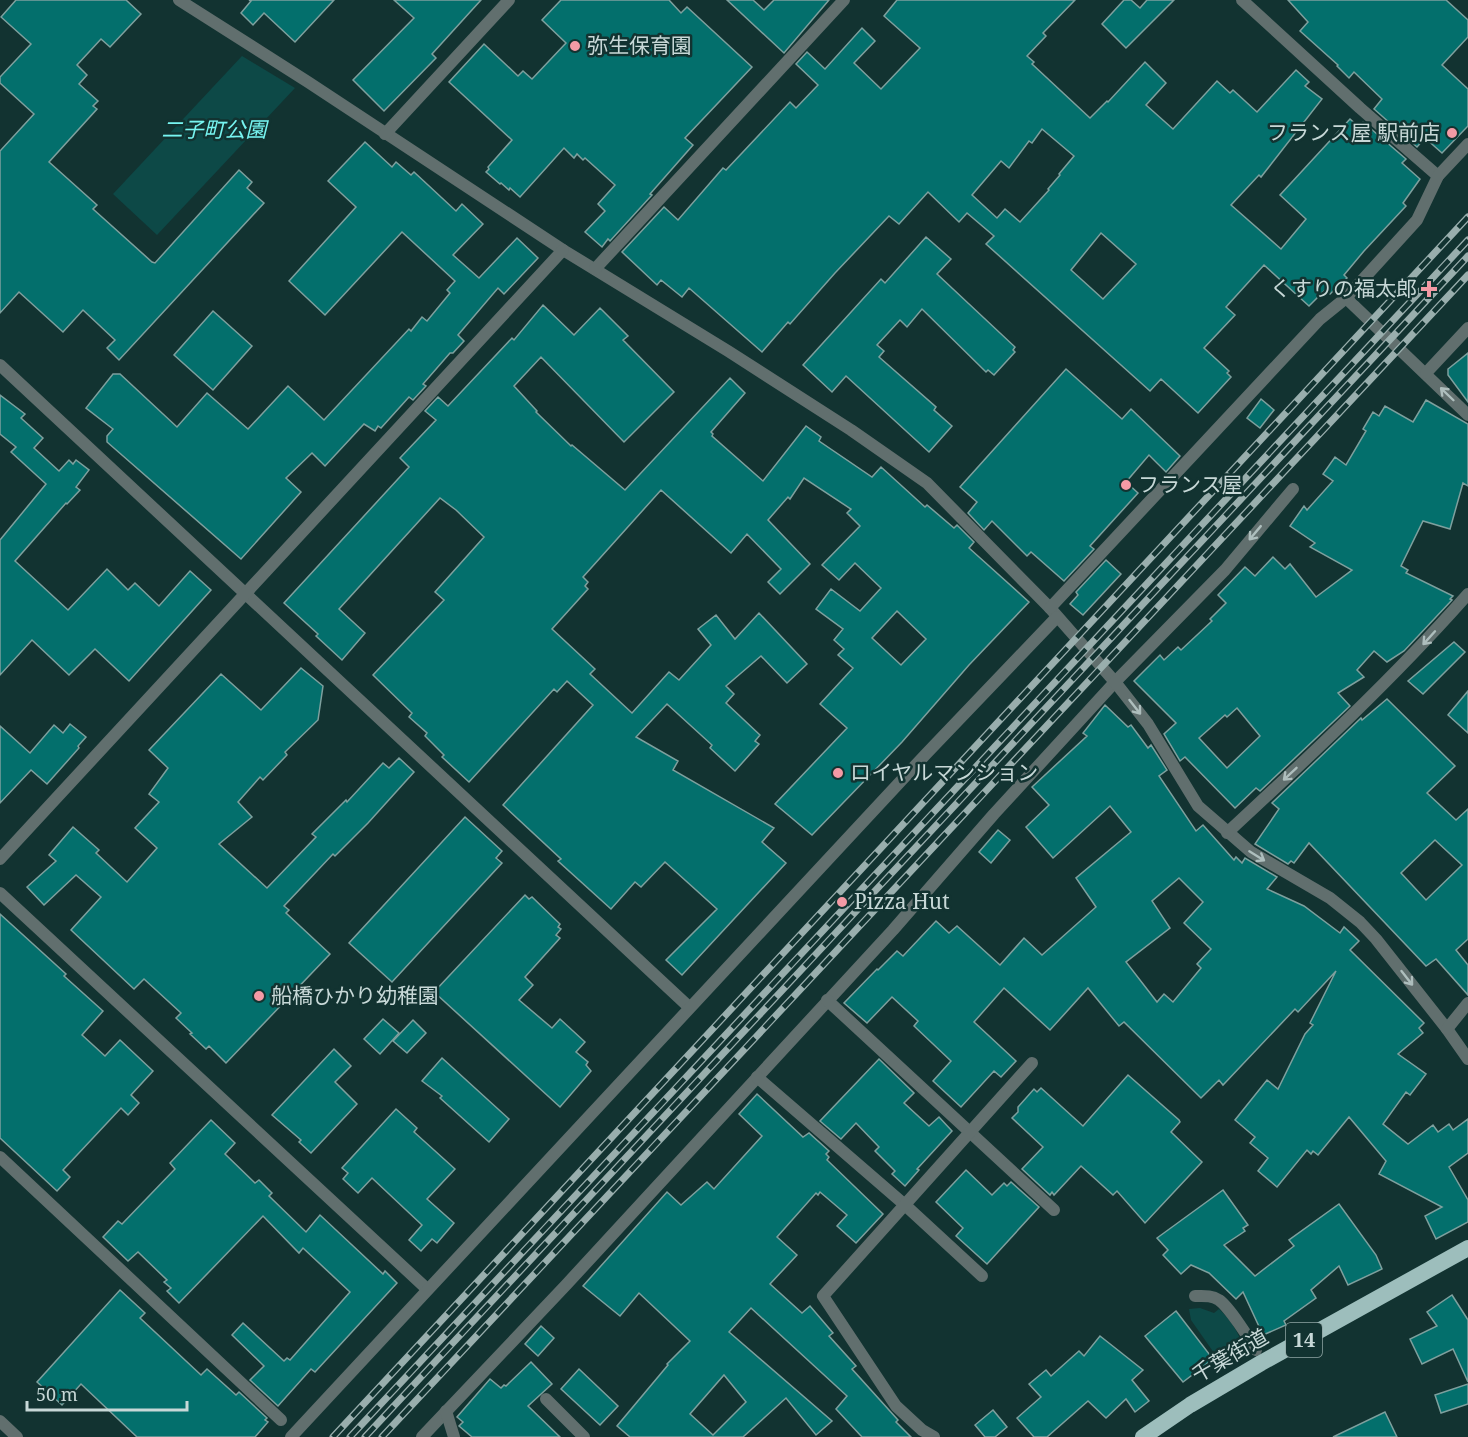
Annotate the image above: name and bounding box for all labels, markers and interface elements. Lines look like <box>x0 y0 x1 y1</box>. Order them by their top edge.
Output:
place label: 弥生保育園 <box>587 31 692 59</box>
marker: 弥生保育園 <box>568 39 582 53</box>
park label: 二子町公園 <box>162 115 269 143</box>
place label: フランス屋 駅前店 <box>1267 118 1440 146</box>
marker: フランス屋 駅前店 <box>1445 126 1459 140</box>
place label: くすりの福太郎 <box>1270 274 1417 302</box>
marker: くすりの福太郎 <box>1422 282 1436 296</box>
one-way arrow <box>1440 387 1455 401</box>
place label: フランス屋 <box>1138 470 1243 498</box>
marker: フランス屋 <box>1119 478 1133 492</box>
one-way arrow <box>1249 525 1262 541</box>
one-way arrow <box>1422 630 1436 645</box>
one-way arrow <box>1128 699 1141 715</box>
place label: ロイヤルマンション <box>850 758 1038 786</box>
marker: ロイヤルマンション <box>831 766 845 780</box>
one-way arrow <box>1283 767 1298 781</box>
one-way arrow <box>1249 850 1265 862</box>
place label: Pizza Hut <box>854 887 950 915</box>
marker: Pizza Hut <box>835 895 849 909</box>
one-way arrow <box>1400 969 1413 985</box>
place label: 船橋ひかり幼稚園 <box>271 981 439 1009</box>
marker: 船橋ひかり幼稚園 <box>252 989 266 1003</box>
street label: 千葉街道 <box>1186 1322 1273 1388</box>
road number: 14 <box>1286 1323 1322 1357</box>
scale bar <box>27 1374 188 1412</box>
text: 50 m <box>36 1382 78 1406</box>

